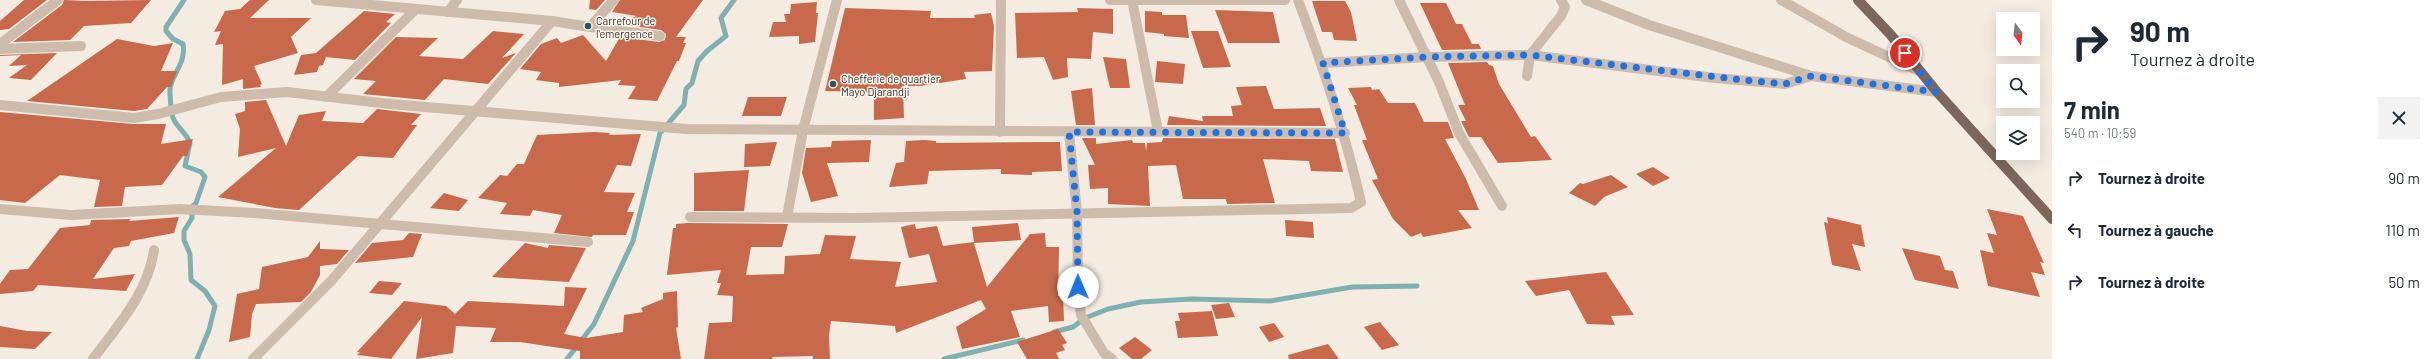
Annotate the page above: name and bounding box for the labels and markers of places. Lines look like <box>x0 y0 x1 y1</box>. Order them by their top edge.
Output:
place label: Carrefour de l'emergence <box>596 14 655 40</box>
marker: Carrefour de l'emergence <box>583 21 593 31</box>
pin <box>1888 36 1922 70</box>
place label: Chefferie de quartier Mayo Djarandji <box>841 72 940 98</box>
marker: Chefferie de quartier Mayo Djarandji <box>828 79 838 89</box>

